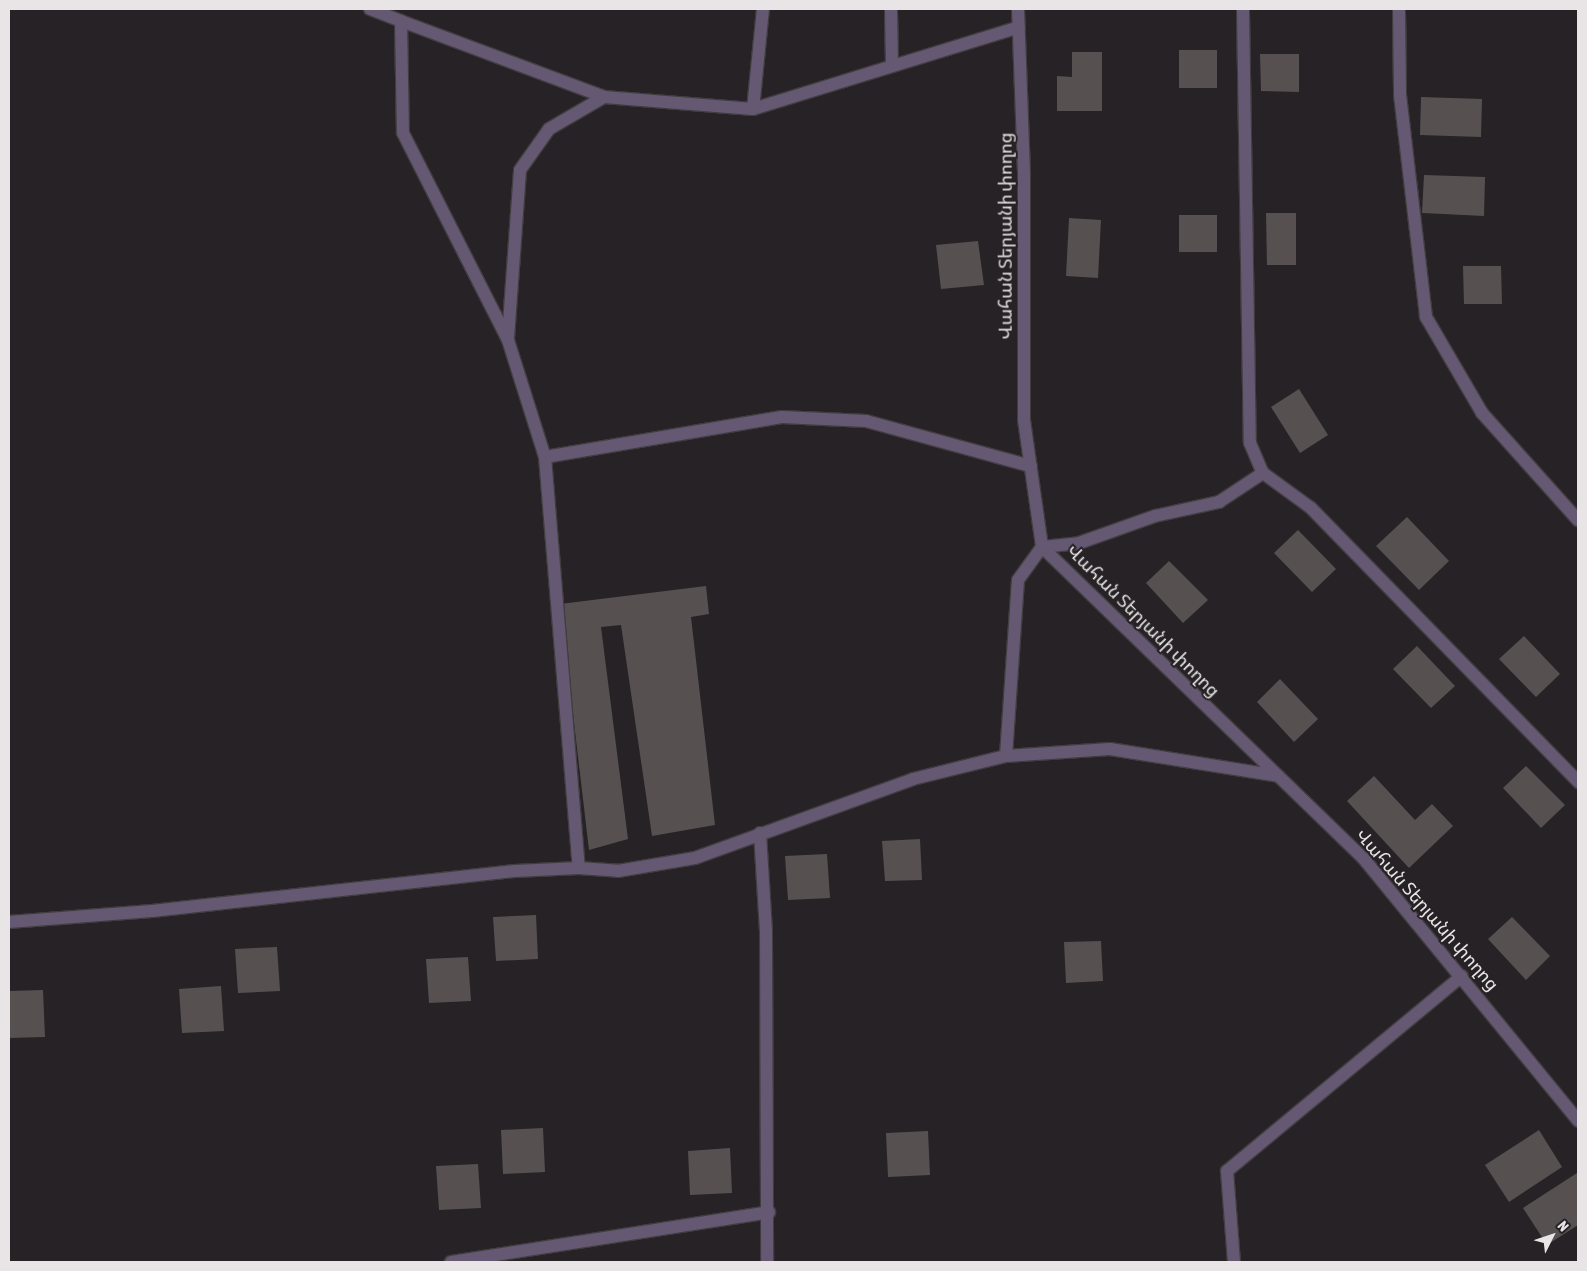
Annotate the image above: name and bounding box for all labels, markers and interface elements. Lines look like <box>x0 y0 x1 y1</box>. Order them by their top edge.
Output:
street label: Վահան Տերյանի փողոց <box>995 132 1017 340</box>
street label: Վահան Տերյանի փողոց <box>1062 540 1224 702</box>
street label: Վահան Տերյանի փողոց <box>1351 825 1503 995</box>
north arrow <box>1527 1211 1577 1261</box>
text: N <box>1555 1218 1572 1235</box>

